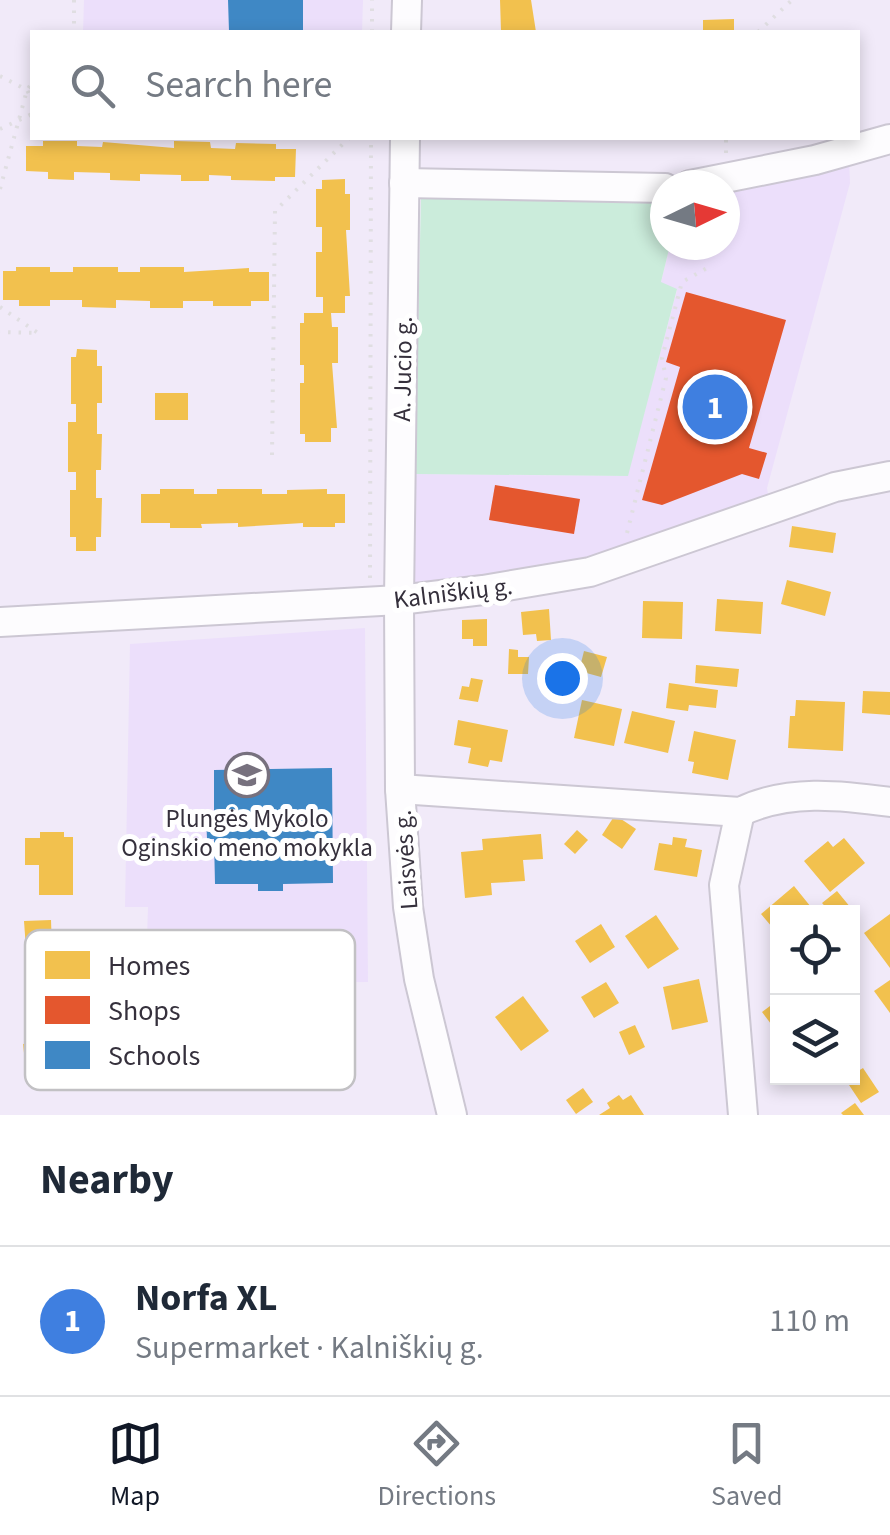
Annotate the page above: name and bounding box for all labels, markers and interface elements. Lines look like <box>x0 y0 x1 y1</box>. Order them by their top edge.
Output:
search box <box>30 30 860 140</box>
icon: search <box>65 58 120 113</box>
text: Search here <box>145 58 332 112</box>
north arrow <box>650 170 740 260</box>
street label: A. Jucio g. <box>384 316 422 422</box>
pin: 1 <box>682 370 748 444</box>
street label: Kalniškių g. <box>392 568 515 618</box>
your location <box>537 653 588 704</box>
school or university icon: Plungės Mykolo Oginskio meno mokykla <box>224 752 270 798</box>
place label: Plungės Mykolo Oginskio meno mokykla <box>121 801 373 866</box>
street label: Laisvės g. <box>385 809 427 911</box>
map controls <box>770 905 860 1085</box>
button: locate <box>770 905 860 995</box>
legend <box>25 930 355 1090</box>
text: Homes <box>108 946 190 986</box>
text: Shops <box>108 991 181 1031</box>
button: layers <box>770 995 860 1085</box>
text: Schools <box>108 1036 200 1076</box>
text: Nearby <box>40 1150 174 1210</box>
text: Norfa XL <box>135 1271 278 1325</box>
text: 1 <box>64 1298 81 1344</box>
text: 110 m <box>769 1298 850 1344</box>
text: Supermarket · Kalniškių g. <box>135 1325 484 1371</box>
tab: Map <box>108 1416 163 1516</box>
tab: Directions <box>378 1416 496 1516</box>
tab: Saved <box>711 1416 782 1516</box>

